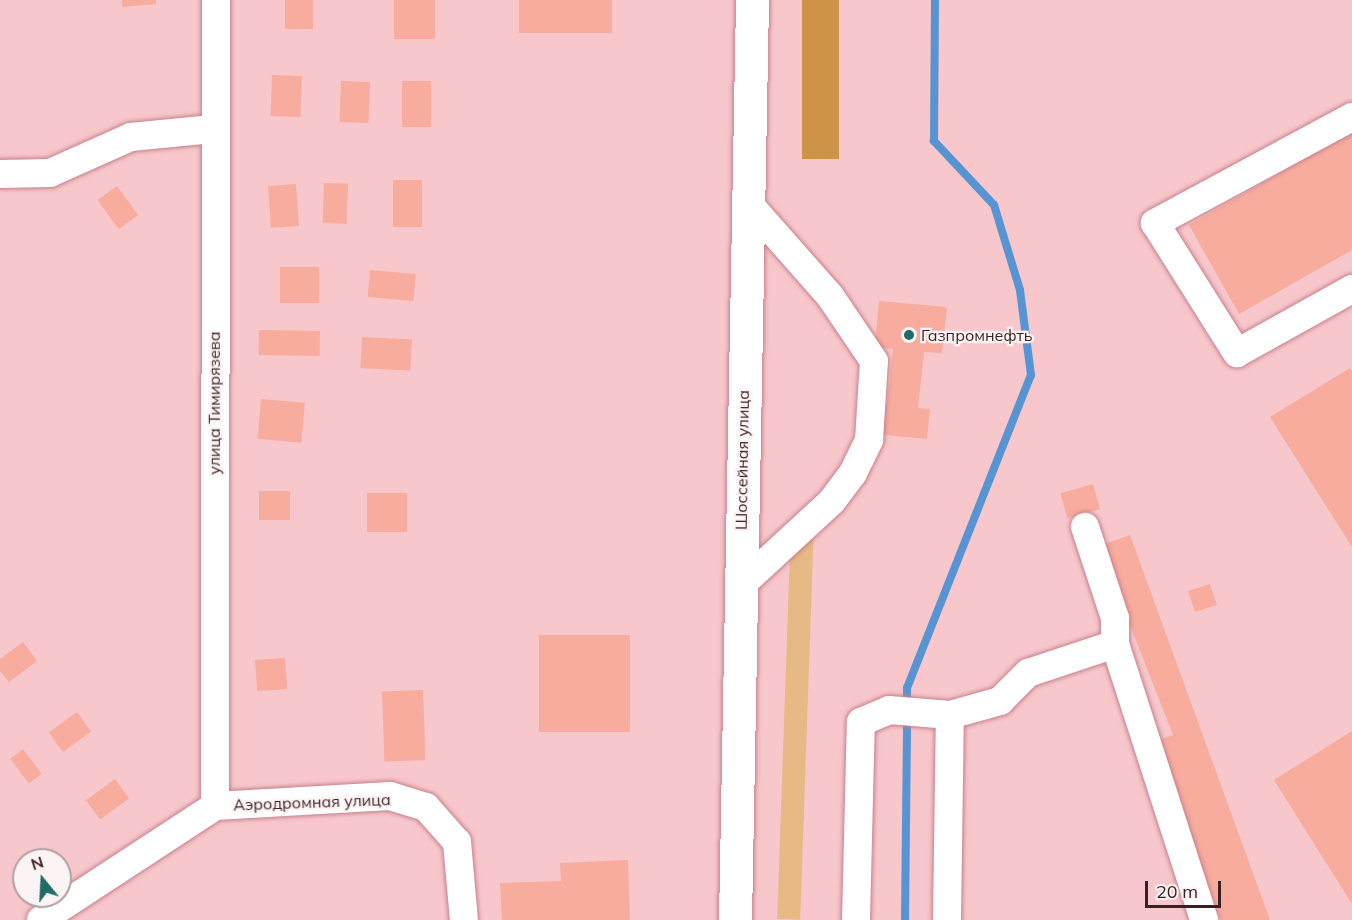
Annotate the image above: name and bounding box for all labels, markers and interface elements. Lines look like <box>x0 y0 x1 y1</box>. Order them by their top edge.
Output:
place label: Газпромнефть <box>921 325 1033 345</box>
marker: Газпромнефть <box>902 328 916 342</box>
street label: улица Тимирязева <box>204 331 224 475</box>
street label: Шоссейная улица <box>731 390 753 530</box>
street label: Аэродромная улица <box>233 790 391 814</box>
north arrow <box>12 848 72 908</box>
text: N <box>28 851 46 874</box>
scale bar <box>1148 869 1224 907</box>
text: 20 m <box>1156 880 1198 903</box>

